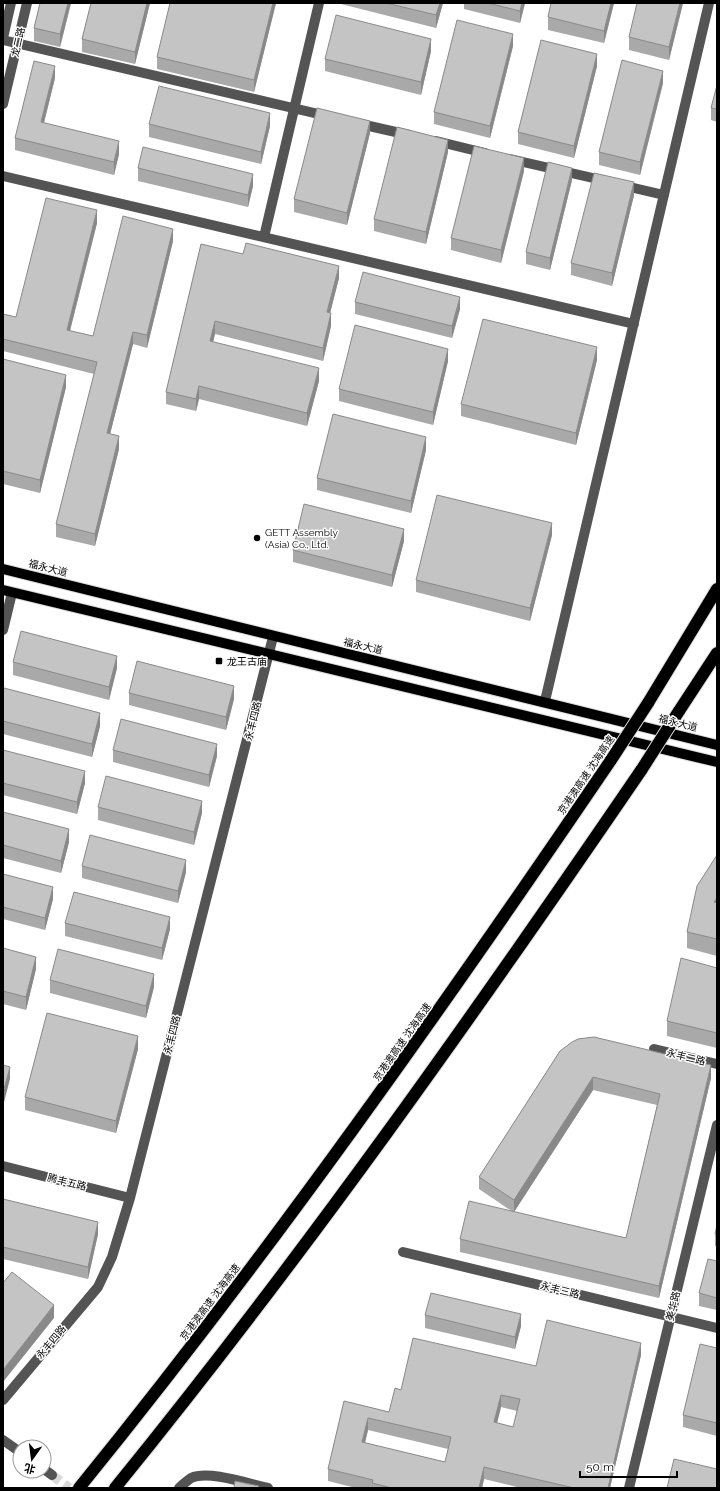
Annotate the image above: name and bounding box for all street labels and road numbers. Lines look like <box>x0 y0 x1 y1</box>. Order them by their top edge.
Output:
street label: 龙二路 <box>9 26 27 58</box>
street label: 福永大道 <box>27 558 69 578</box>
street label: 福永大道 <box>342 636 384 656</box>
street label: 永丰四路 <box>243 700 263 742</box>
street label: 福永大道 <box>657 713 699 733</box>
street label: 京港澳高速 沈海高速 <box>556 734 616 816</box>
street label: 京港澳高速 沈海高速 <box>371 1001 433 1083</box>
street label: 永丰四路 <box>162 1014 182 1056</box>
street label: 永丰二路 <box>665 1047 707 1067</box>
street label: 腾丰五路 <box>46 1172 88 1192</box>
street label: 京港澳高速 沈海高速 <box>178 1262 242 1342</box>
street label: 永丰三路 <box>539 1280 581 1300</box>
street label: 美华路 <box>664 1290 682 1322</box>
street label: 永丰四路 <box>34 1323 68 1361</box>

